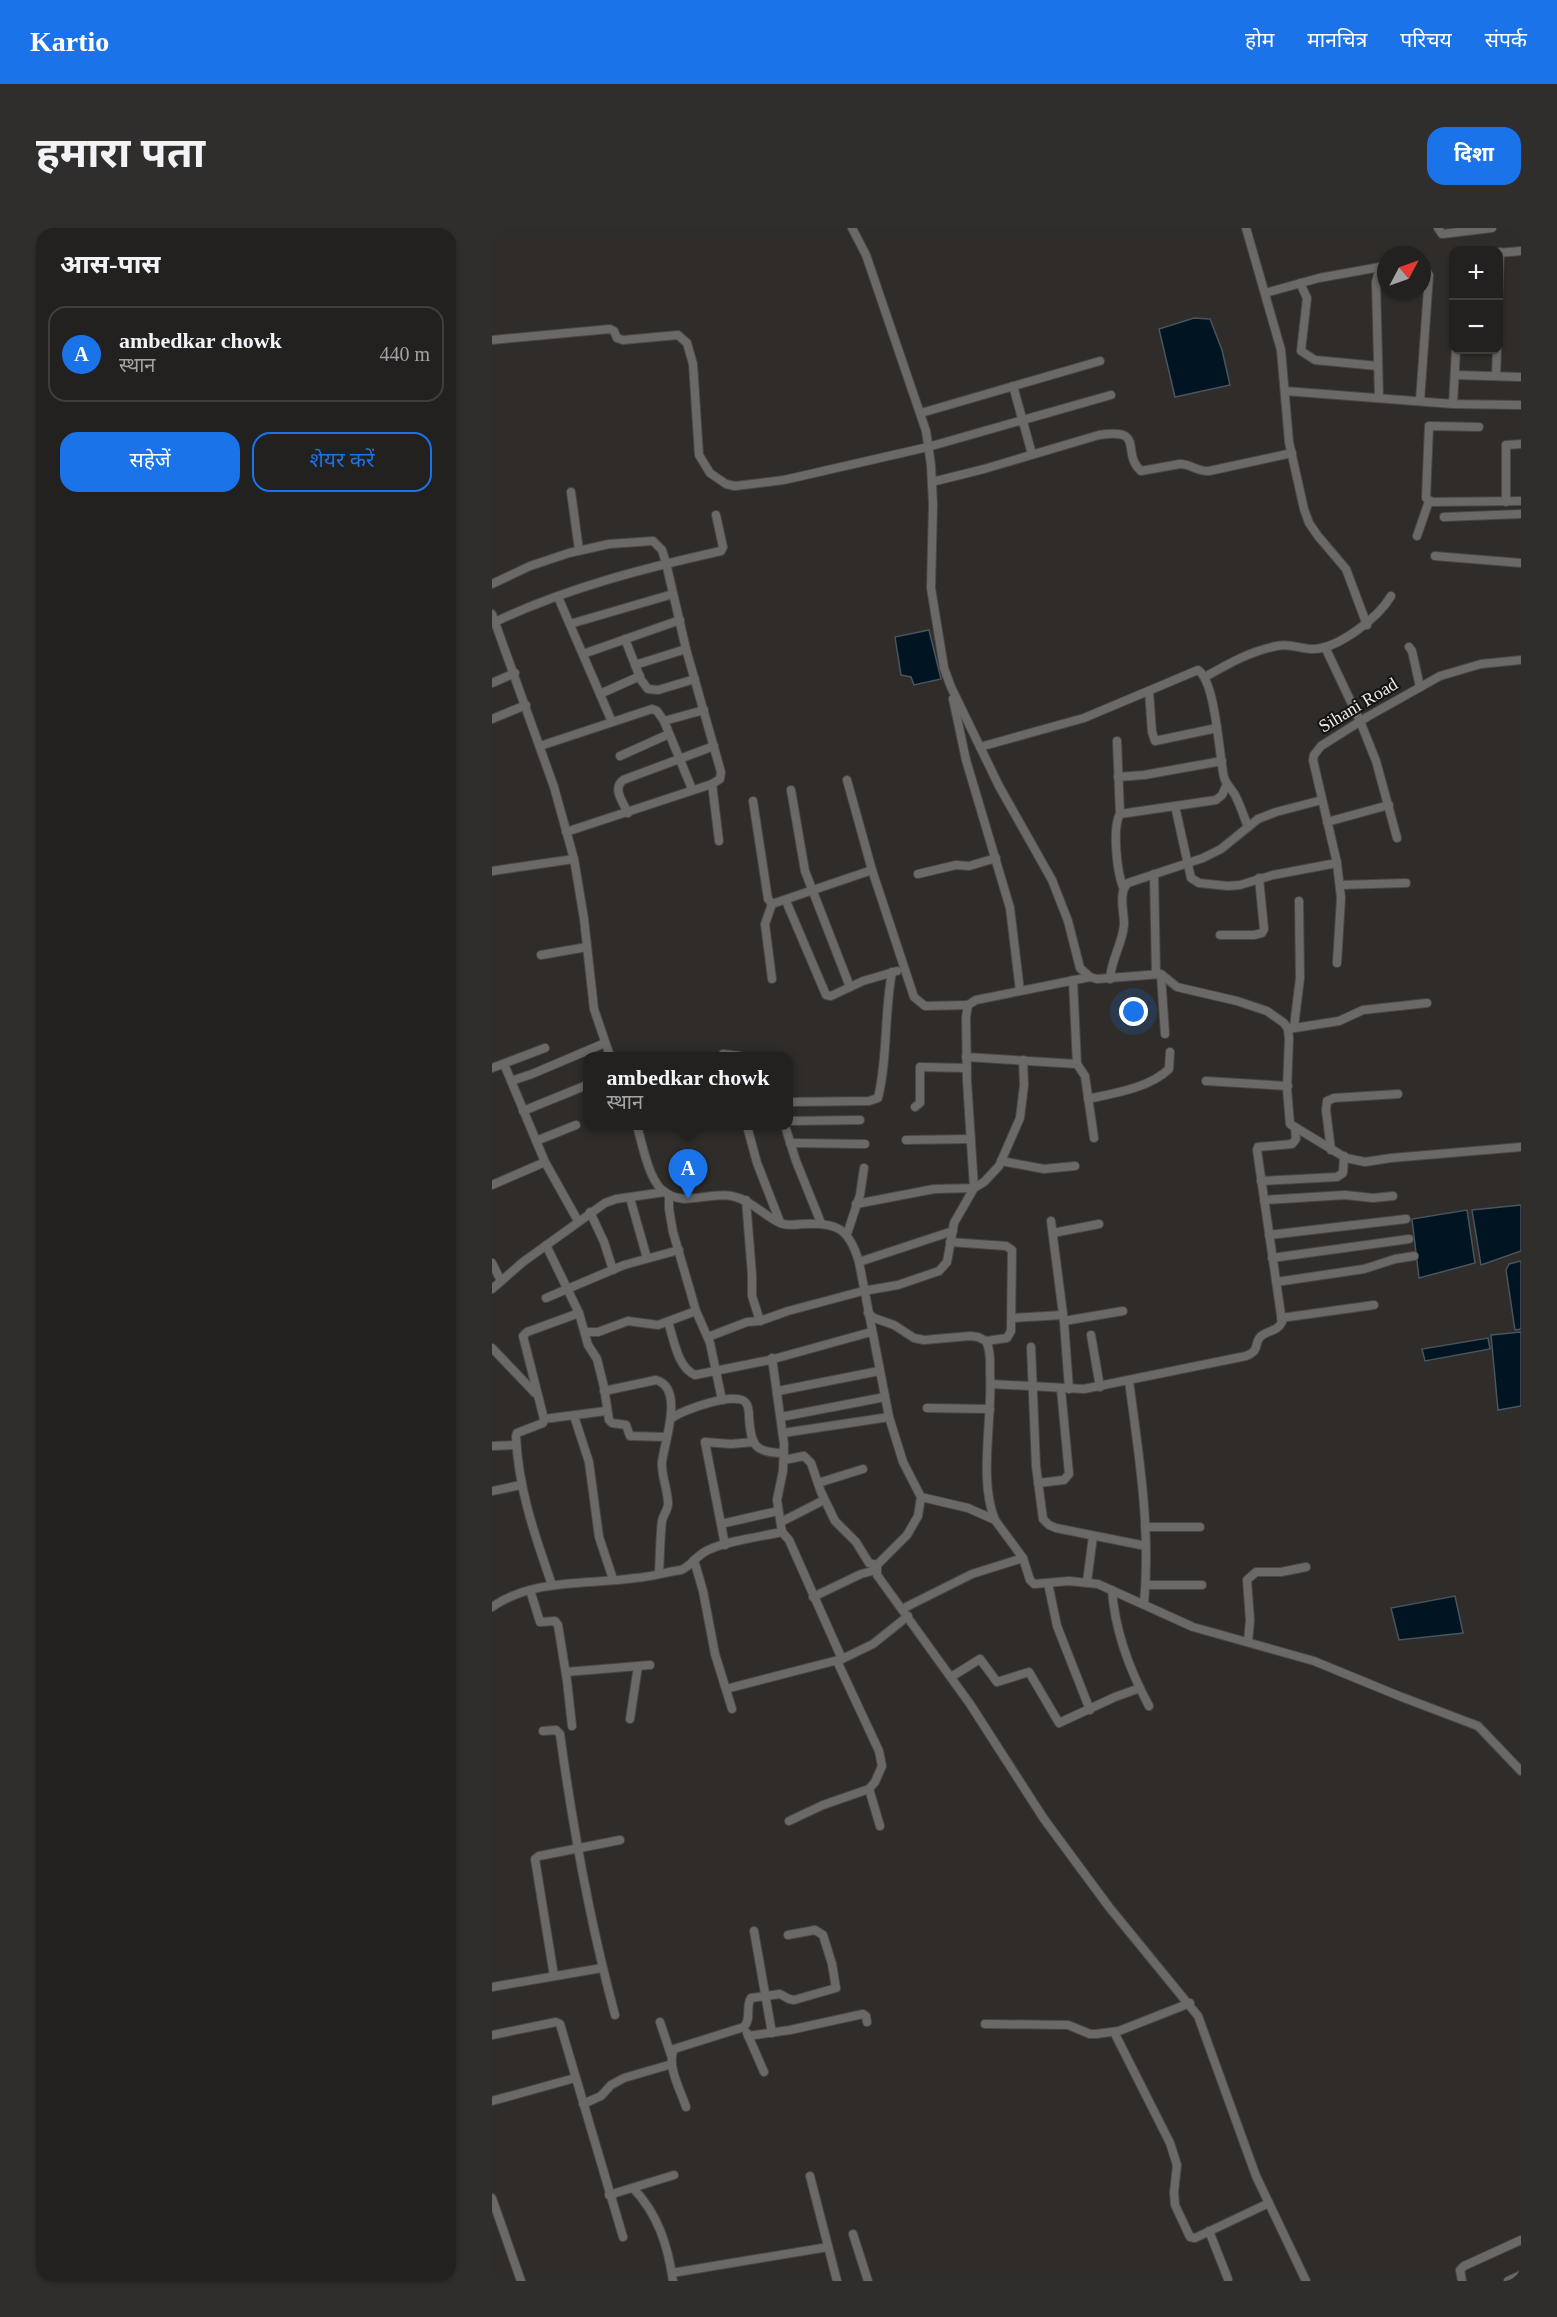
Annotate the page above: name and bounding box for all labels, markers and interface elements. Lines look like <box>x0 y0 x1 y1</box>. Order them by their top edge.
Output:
text: Kartio <box>30 26 109 57</box>
text: होम <box>1245 28 1274 52</box>
text: मानचित्र <box>1307 28 1367 52</box>
text: परिचय <box>1400 28 1452 52</box>
text: संपर्क <box>1485 28 1527 52</box>
button: दिशा <box>1427 127 1521 185</box>
text: हमारा पता <box>36 130 205 176</box>
north arrow <box>1377 246 1431 300</box>
map controls <box>1449 246 1503 354</box>
button: + <box>1449 246 1503 300</box>
text: आस-पास <box>60 250 160 279</box>
button: − <box>1449 300 1503 354</box>
text: ambedkar chowk <box>119 328 282 353</box>
text: A <box>74 343 89 365</box>
text: 440 m <box>379 343 430 365</box>
text: स्थान <box>119 354 155 376</box>
button: सहेजें <box>60 432 240 492</box>
button: शेयर करें <box>252 432 432 492</box>
street label: Sihani Road <box>1315 674 1401 736</box>
your location <box>1119 997 1148 1026</box>
popup <box>583 1052 793 1130</box>
text: ambedkar chowk <box>607 1065 769 1090</box>
text: स्थान <box>607 1091 643 1113</box>
pin: A <box>668 1150 708 1199</box>

